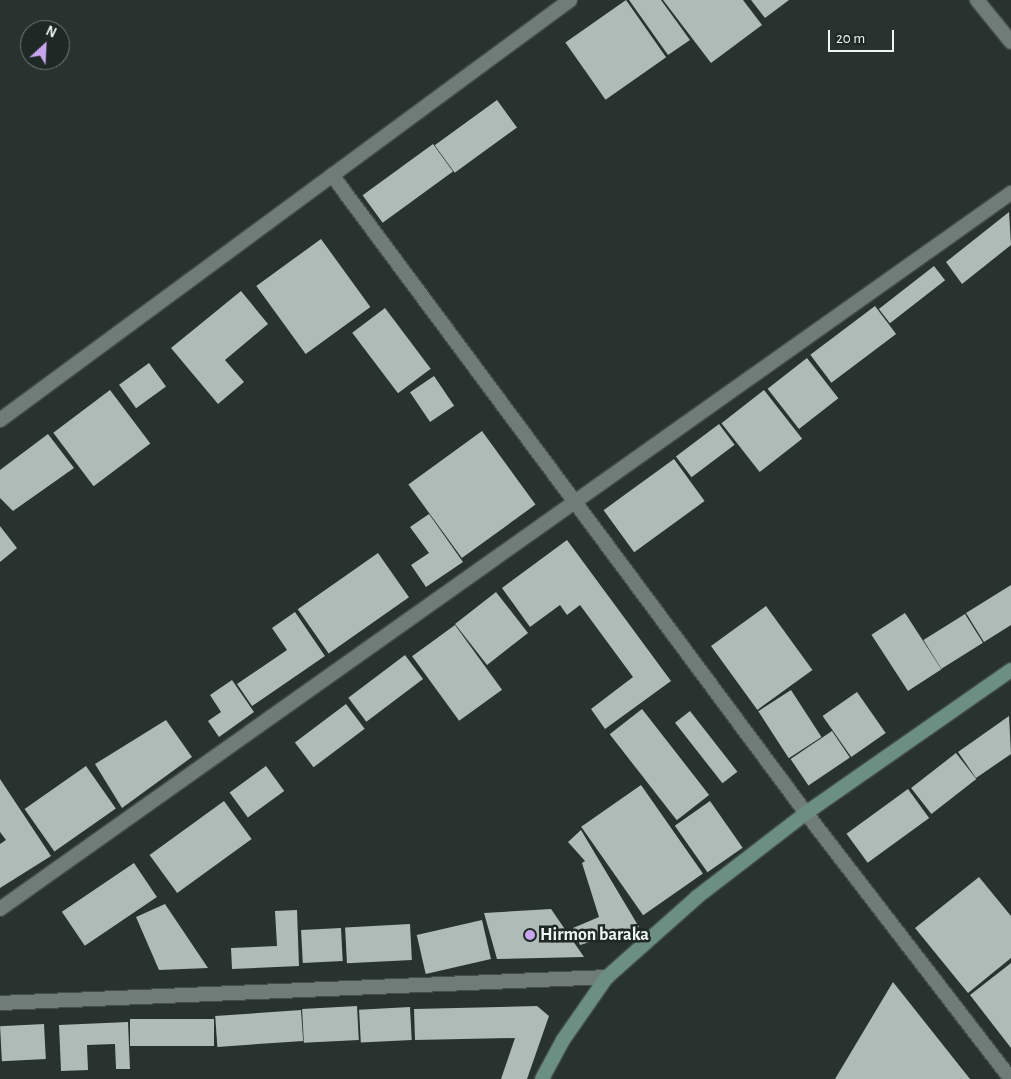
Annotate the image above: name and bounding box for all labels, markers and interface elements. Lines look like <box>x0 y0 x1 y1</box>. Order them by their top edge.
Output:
north arrow <box>20 20 70 70</box>
scale bar <box>831 20 897 52</box>
text: N <box>44 24 58 41</box>
text: 20 m <box>836 31 865 46</box>
place label: Hirmon baraka <box>540 924 649 946</box>
marker: Hirmon baraka <box>524 929 536 941</box>

